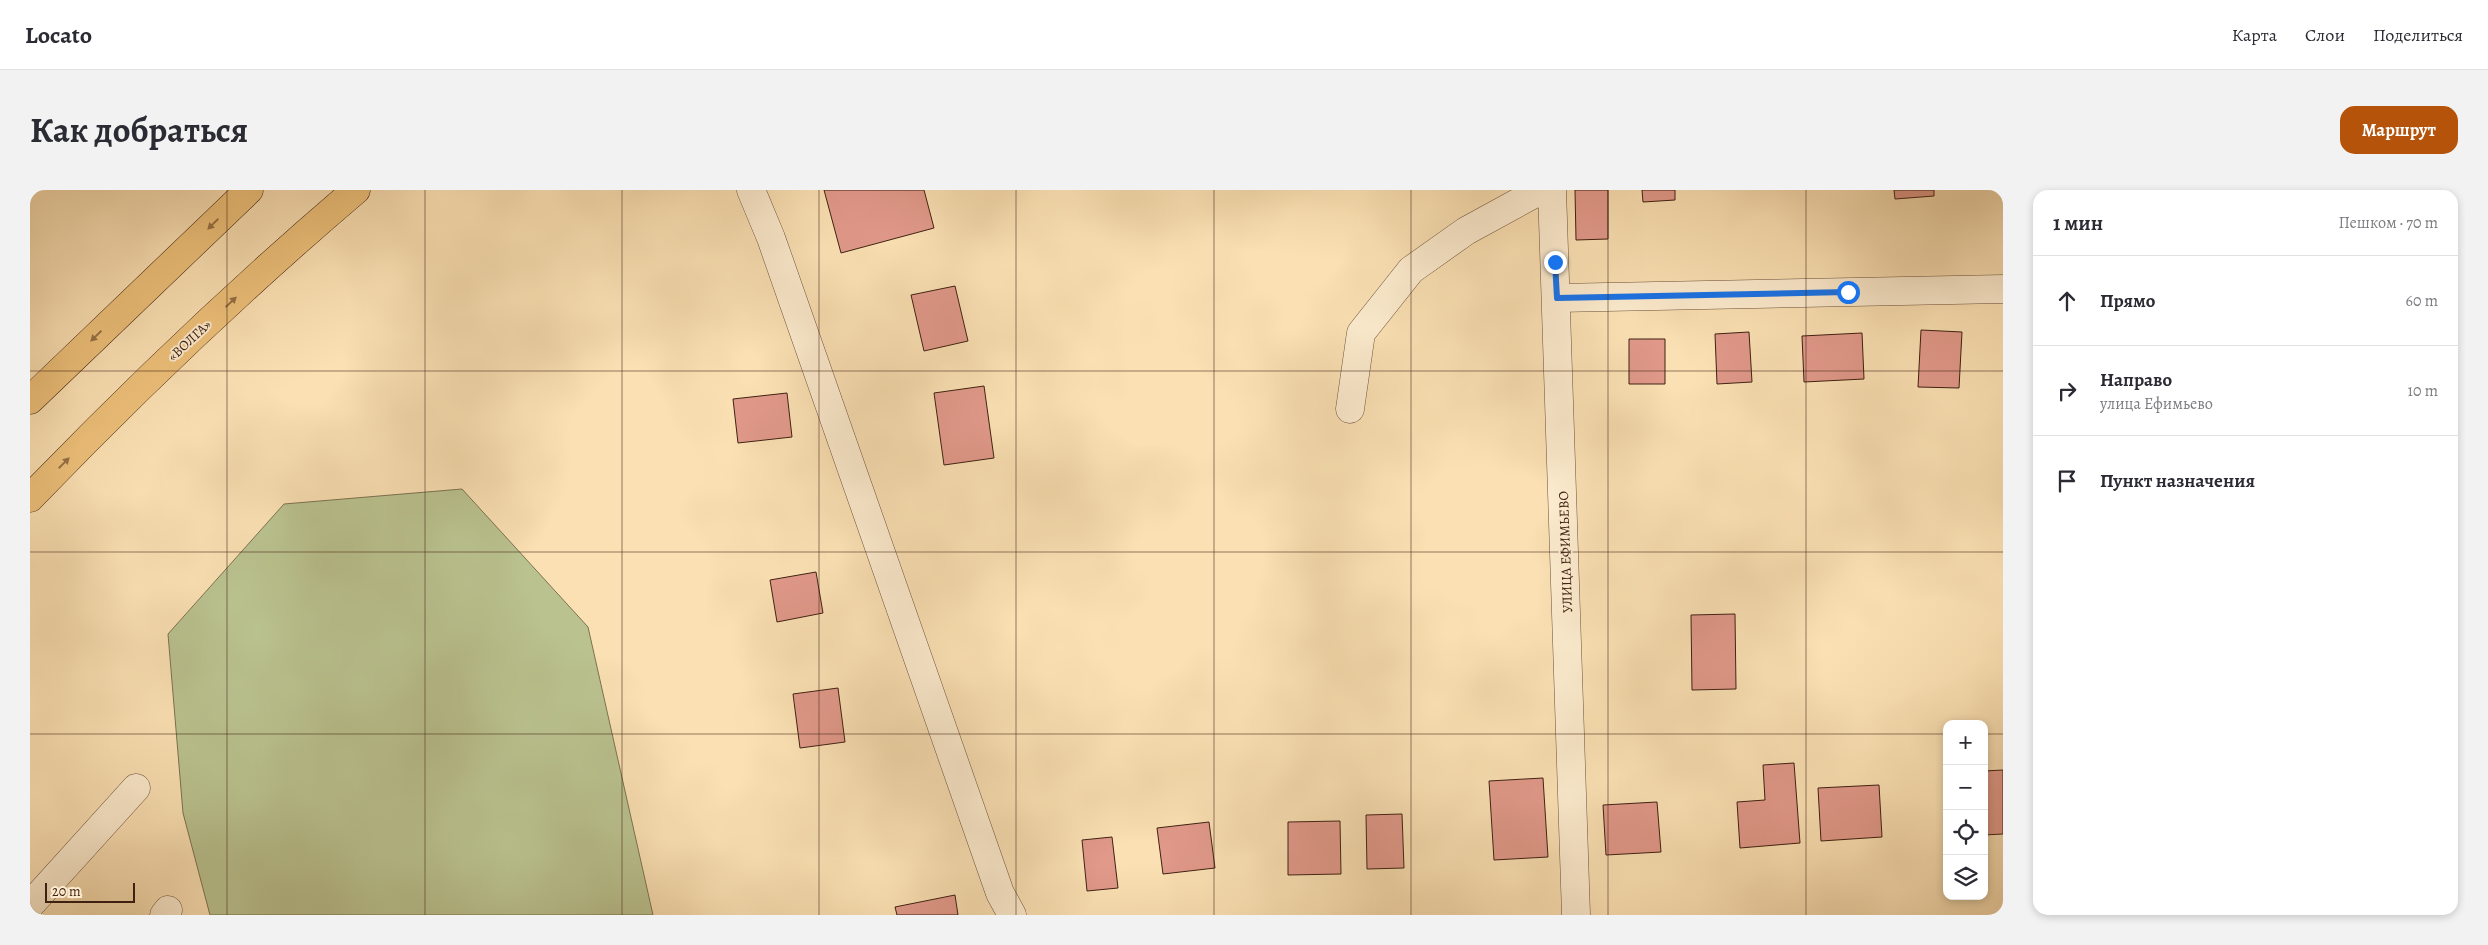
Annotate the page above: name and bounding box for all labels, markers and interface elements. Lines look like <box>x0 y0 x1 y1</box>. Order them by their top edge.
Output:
text: Locato <box>25 19 92 51</box>
text: Карта <box>2232 23 2277 47</box>
text: Слои <box>2305 23 2345 47</box>
text: Поделиться <box>2373 23 2463 47</box>
text: Как добраться <box>30 106 248 154</box>
button: Маршрут <box>2340 106 2458 154</box>
text: 1 мин <box>2053 209 2103 237</box>
text: Пешком · 70 m <box>2339 212 2438 234</box>
one-way arrow <box>208 218 220 230</box>
route end <box>1544 251 1567 274</box>
route start <box>1837 281 1860 304</box>
icon: ahead <box>2053 287 2081 315</box>
text: Прямо <box>2100 288 2155 314</box>
text: 60 m <box>2406 290 2438 312</box>
one-way arrow <box>224 296 237 307</box>
street label: «ВОЛГА» <box>163 315 215 365</box>
one-way arrow <box>90 330 102 342</box>
text: Направо <box>2100 367 2172 393</box>
icon: right <box>2053 377 2081 405</box>
text: 10 m <box>2408 380 2438 402</box>
text: улица Ефимьево <box>2100 393 2213 415</box>
one-way arrow <box>58 458 70 470</box>
icon: arrive <box>2053 467 2081 495</box>
text: Пункт назначения <box>2100 468 2255 494</box>
street label: УЛИЦА ЕФИМЬЕВО <box>1554 490 1577 613</box>
map controls <box>1943 720 1988 900</box>
button: + <box>1943 720 1988 765</box>
button: − <box>1943 765 1988 810</box>
button: locate <box>1943 810 1988 855</box>
button: layers <box>1943 855 1988 900</box>
scale bar <box>45 880 135 903</box>
text: 20 m <box>52 882 81 901</box>

